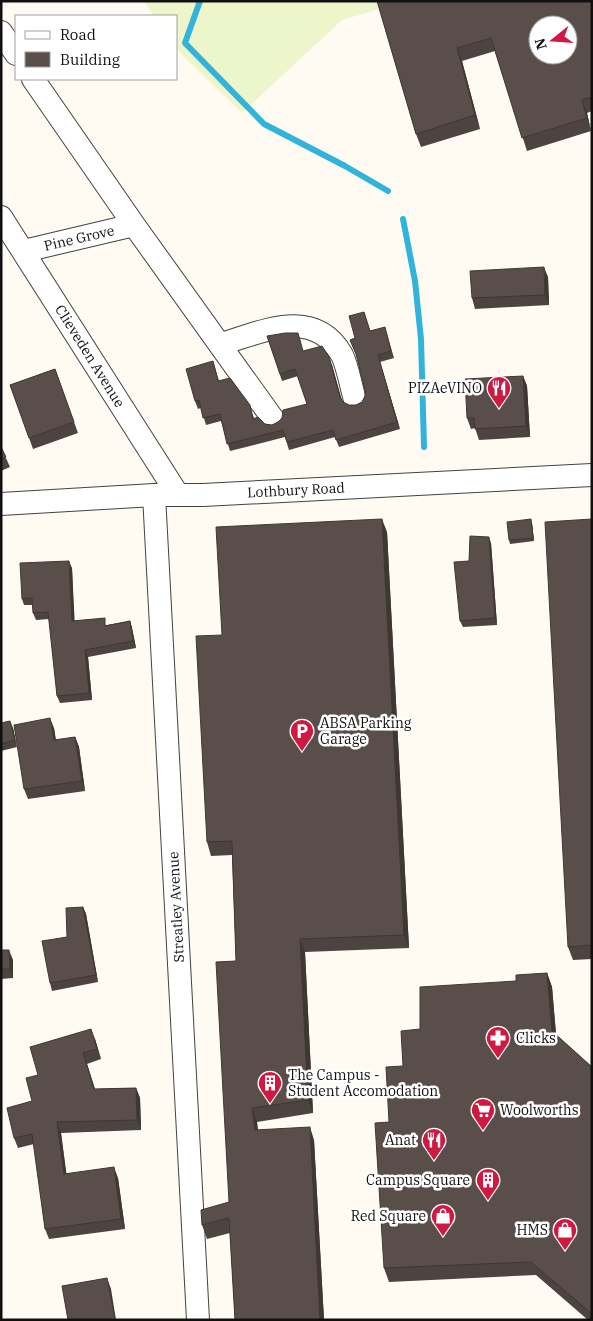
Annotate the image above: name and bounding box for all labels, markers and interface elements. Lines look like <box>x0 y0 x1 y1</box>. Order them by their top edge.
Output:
legend <box>15 15 178 80</box>
north arrow <box>528 15 578 65</box>
text: Road <box>60 25 96 44</box>
text: N <box>530 36 551 52</box>
text: Building <box>60 50 120 69</box>
street label: Pine Grove <box>42 221 116 255</box>
street label: Clieveden Avenue <box>51 301 129 411</box>
restaurant icon: PIZAeVINO <box>486 375 512 409</box>
place label: PIZAeVINO <box>408 379 482 397</box>
street label: Lothbury Road <box>247 478 346 502</box>
place label: ABSA Parking Garage <box>320 714 412 748</box>
parking icon: ABSA Parking Garage <box>289 718 315 752</box>
street label: Streatley Avenue <box>164 851 188 963</box>
pharmacy icon: Clicks <box>485 1025 511 1059</box>
place label: Clicks <box>516 1029 556 1047</box>
place label: The Campus - Student Accomodation <box>288 1066 438 1100</box>
building icon: The Campus - Student Accomodation <box>257 1070 283 1104</box>
supermarket icon: Woolworths <box>470 1097 496 1131</box>
place label: Woolworths <box>500 1101 579 1119</box>
restaurant icon: Anat <box>421 1127 447 1161</box>
place label: Anat <box>385 1131 416 1149</box>
building icon: Campus Square <box>475 1167 501 1201</box>
place label: Campus Square <box>366 1171 470 1189</box>
shop icon: Red Square <box>430 1203 456 1237</box>
place label: Red Square <box>351 1207 426 1225</box>
shop icon: HMS <box>552 1217 578 1251</box>
place label: HMS <box>517 1221 548 1239</box>

